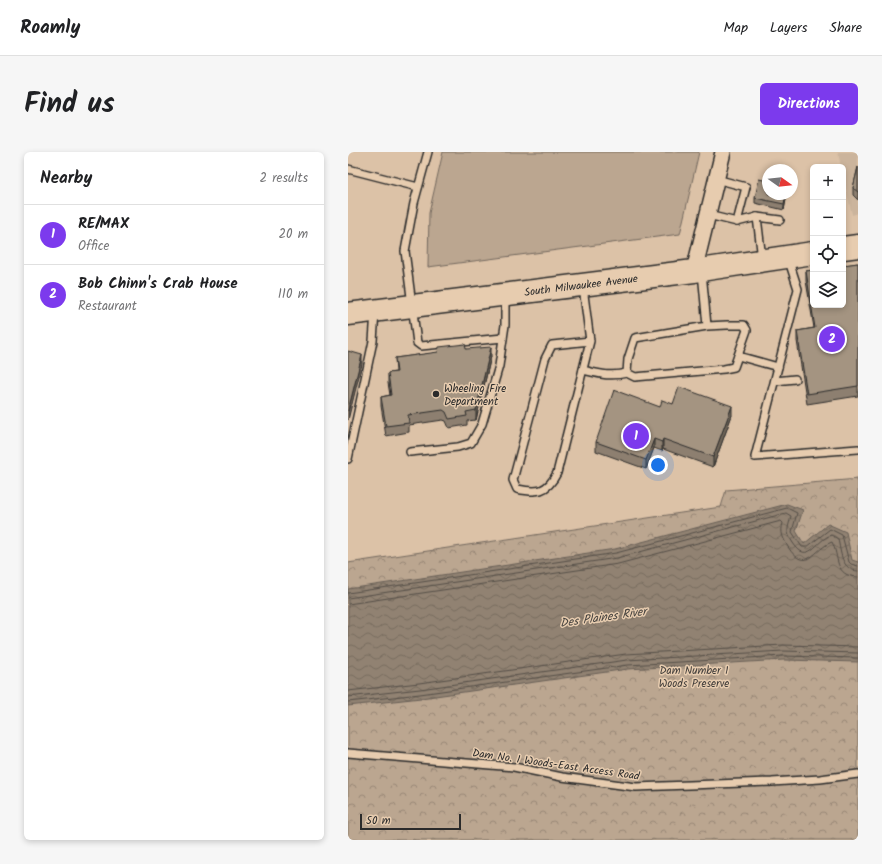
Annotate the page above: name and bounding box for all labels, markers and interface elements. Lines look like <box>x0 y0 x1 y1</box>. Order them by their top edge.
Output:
text: Roamly <box>20 13 80 43</box>
text: Map <box>724 17 748 39</box>
text: Layers <box>770 17 808 39</box>
text: Share <box>830 17 862 39</box>
text: Find us <box>24 82 115 127</box>
button: Directions <box>760 83 858 125</box>
north arrow <box>762 164 798 200</box>
map controls <box>810 164 846 308</box>
button: + <box>810 164 846 200</box>
text: Nearby <box>40 165 92 192</box>
text: 2 results <box>260 168 308 189</box>
button: − <box>810 200 846 236</box>
text: RE/MAX <box>78 212 129 236</box>
text: 1 <box>51 224 55 245</box>
text: 20 m <box>278 224 308 245</box>
text: Office <box>78 236 109 257</box>
button: locate <box>810 236 846 272</box>
street label: South Milwaukee Avenue <box>523 270 639 302</box>
text: Bob Chinn's Crab House <box>78 272 238 296</box>
button: layers <box>810 272 846 308</box>
text: 2 <box>49 284 57 305</box>
text: 110 m <box>278 284 308 305</box>
text: Restaurant <box>78 296 137 317</box>
pin: 2 <box>819 324 845 354</box>
place label: Wheeling Fire Department <box>444 380 506 411</box>
marker: Wheeling Fire Department <box>431 389 441 399</box>
pin: 1 <box>623 421 649 451</box>
your location <box>648 455 668 475</box>
water label: Des Plaines River <box>559 602 650 633</box>
park label: Dam Number 1 Woods Preserve <box>659 662 729 693</box>
street label: Dam No. 1 Woods-East Access Road <box>471 744 641 786</box>
scale bar <box>360 812 461 831</box>
text: 50 m <box>366 812 391 830</box>

